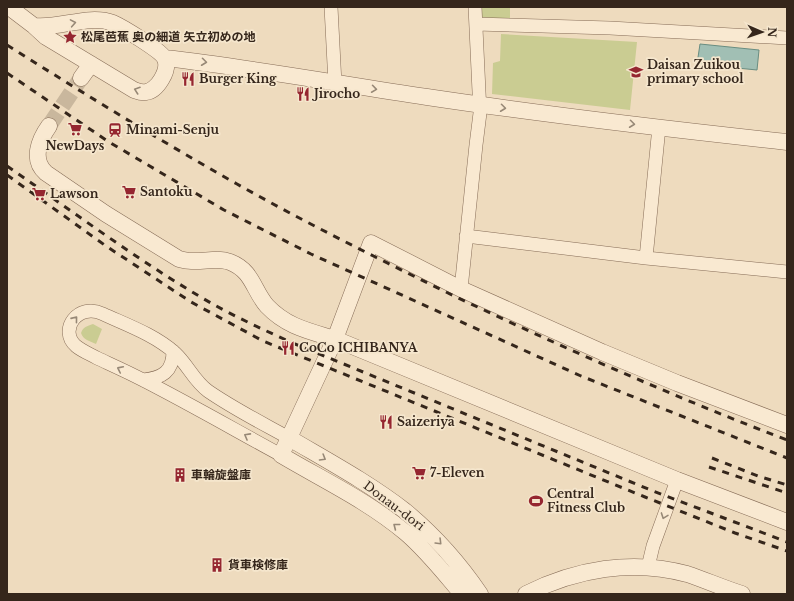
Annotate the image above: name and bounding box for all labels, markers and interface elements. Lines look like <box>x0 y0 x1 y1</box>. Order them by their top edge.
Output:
north arrow <box>742 12 782 52</box>
one-way arrow <box>69 19 76 28</box>
text: N <box>765 27 779 38</box>
place icon: 松尾芭蕉 奥の細道 矢立初めの地 <box>62 29 78 45</box>
place label: 松尾芭蕉 奥の細道 矢立初めの地 <box>81 29 255 44</box>
place label: Daisan Zuikou primary school <box>647 57 744 86</box>
one-way arrow <box>201 58 207 67</box>
school or university icon: Daisan Zuikou primary school <box>628 64 644 80</box>
restaurant icon: Burger King <box>180 71 196 87</box>
place label: Burger King <box>199 71 277 86</box>
one-way arrow <box>371 84 377 93</box>
one-way arrow <box>133 86 140 95</box>
restaurant icon: Jirocho <box>295 86 311 102</box>
place label: Jirocho <box>311 86 360 101</box>
one-way arrow <box>500 103 506 112</box>
one-way arrow <box>629 119 635 128</box>
supermarket icon: NewDays <box>67 121 83 137</box>
station icon: Minami-Senju <box>107 122 123 138</box>
place label: Minami-Senju <box>126 122 219 137</box>
place label: NewDays <box>46 138 105 153</box>
supermarket icon: Santoku <box>121 184 137 200</box>
place label: Santoku <box>140 184 193 199</box>
supermarket icon: Lawson <box>31 186 47 202</box>
place label: Lawson <box>50 186 99 201</box>
one-way arrow <box>70 316 77 324</box>
restaurant icon: CoCo ICHIBANYA <box>280 340 296 356</box>
place label: CoCo ICHIBANYA <box>299 340 419 355</box>
one-way arrow <box>117 366 124 374</box>
restaurant icon: Saizeriya <box>378 414 394 430</box>
place label: Saizeriya <box>397 414 455 429</box>
one-way arrow <box>244 434 251 441</box>
one-way arrow <box>319 453 326 461</box>
supermarket icon: 7-Eleven <box>411 465 427 481</box>
place label: 7-Eleven <box>430 465 485 480</box>
building icon: 車輪旋盤庫 <box>172 467 188 483</box>
place label: 車輪旋盤庫 <box>191 467 251 482</box>
street label: Donau-dori <box>361 478 428 533</box>
place label: Central Fitness Club <box>547 486 625 515</box>
sports icon: Central Fitness Club <box>528 493 544 509</box>
one-way arrow <box>660 513 668 520</box>
one-way arrow <box>394 523 401 530</box>
one-way arrow <box>434 537 442 545</box>
building icon: 貨車検修庫 <box>209 557 225 573</box>
place label: 貨車検修庫 <box>228 557 288 572</box>

